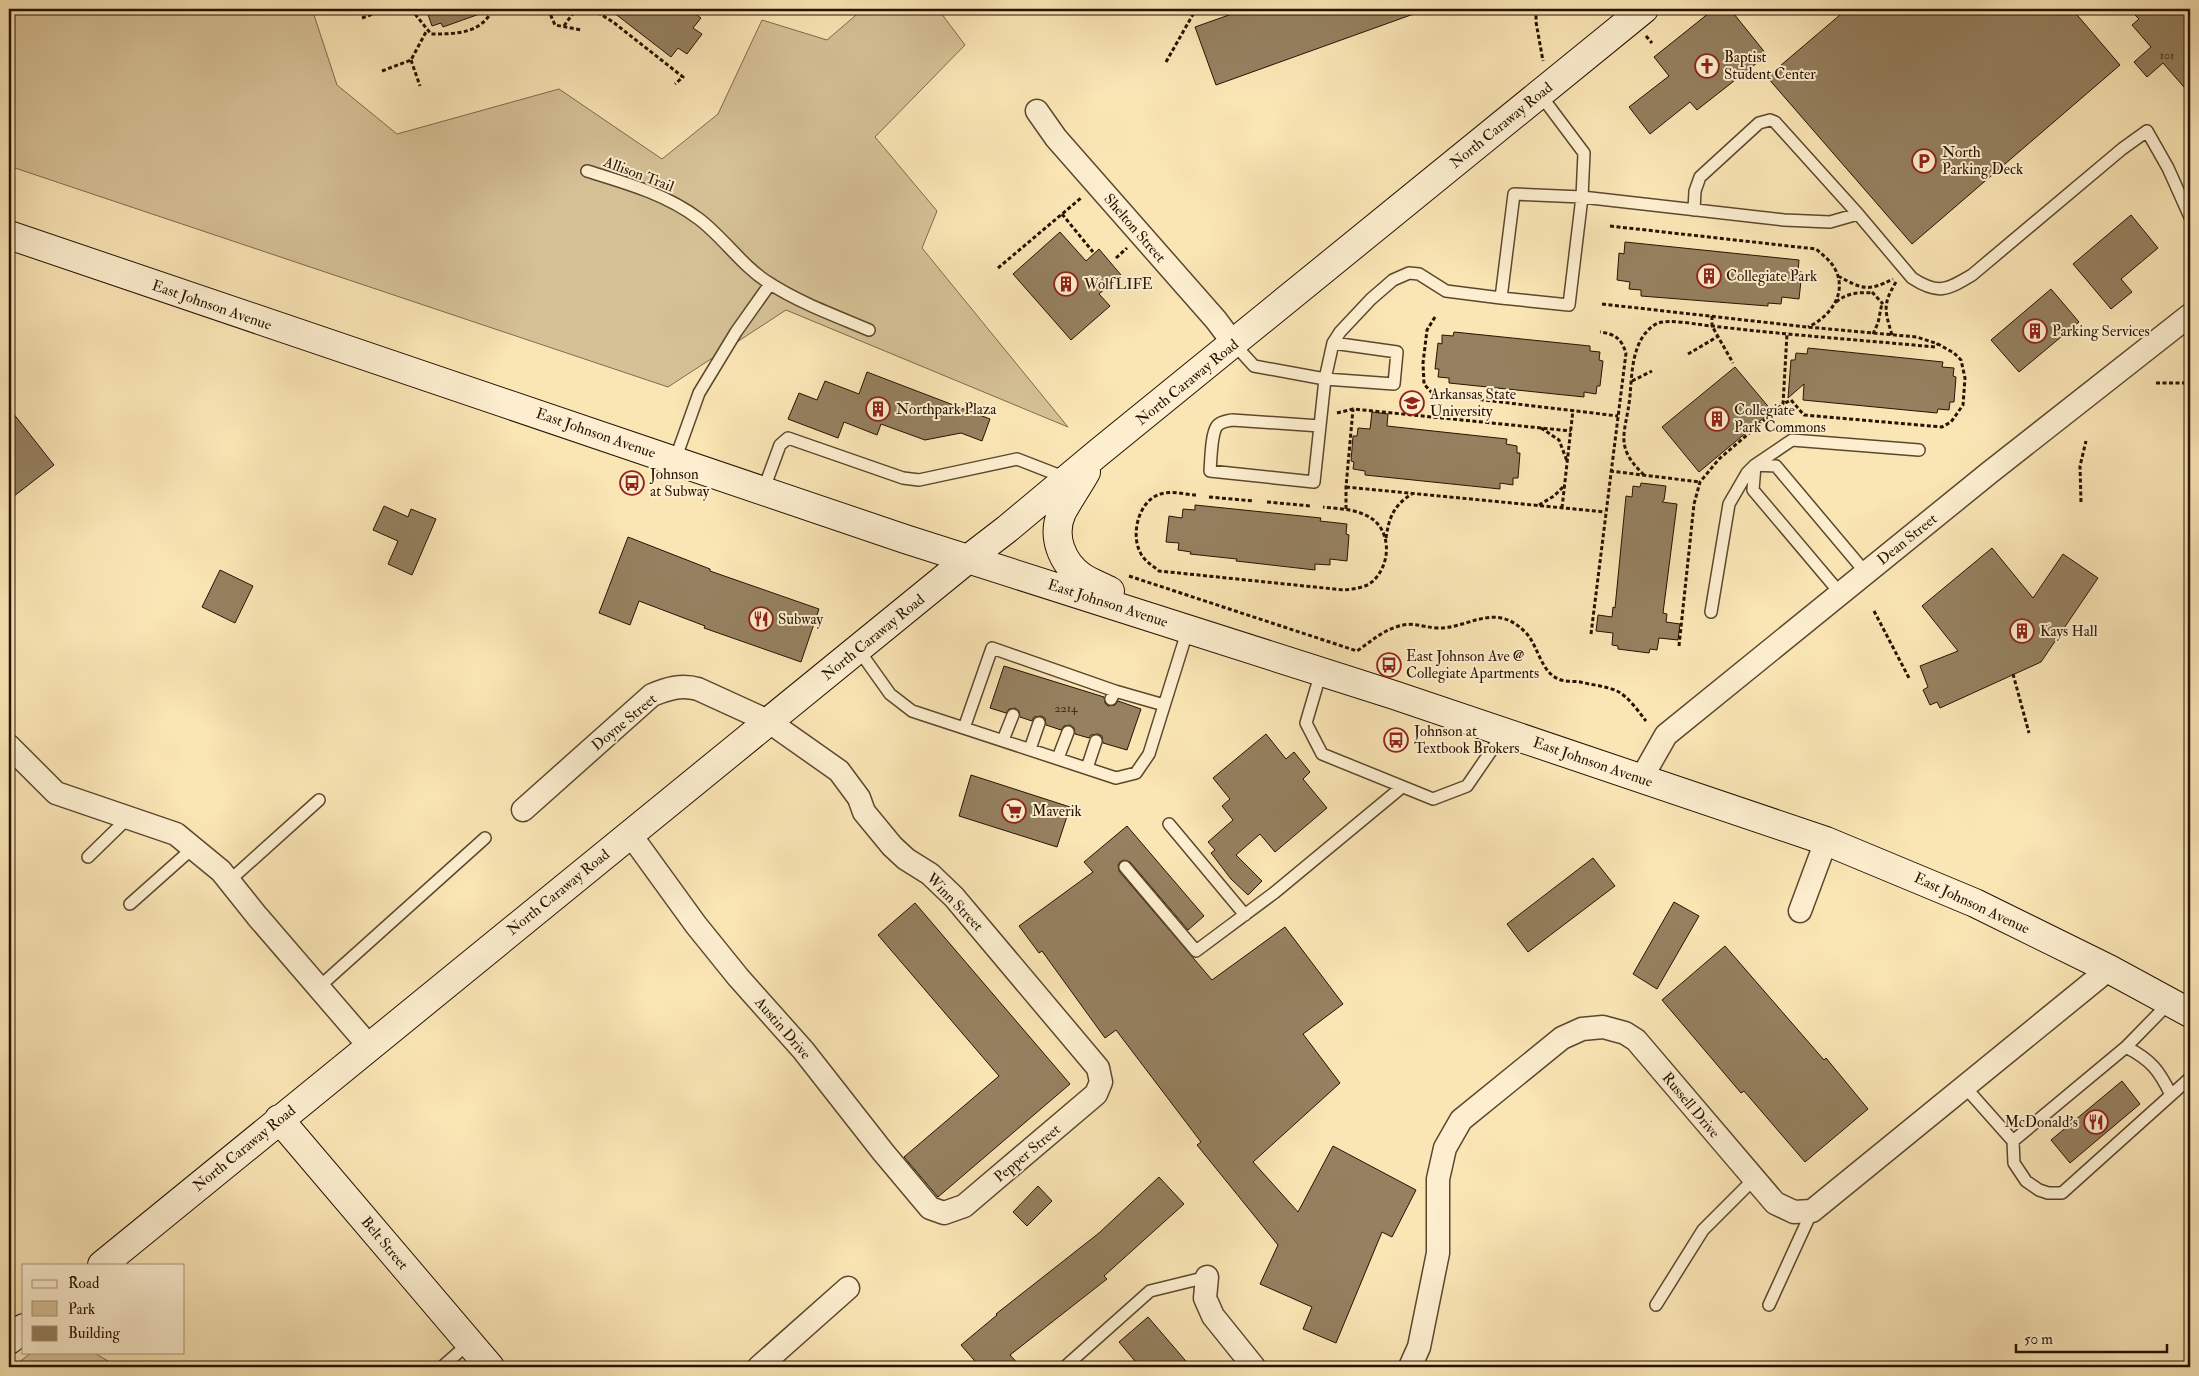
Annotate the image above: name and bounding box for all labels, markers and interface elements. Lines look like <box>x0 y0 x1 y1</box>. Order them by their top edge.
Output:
place label: Baptist Student Center <box>1724 48 1816 84</box>
house number: 101 <box>2160 48 2174 63</box>
church icon: Baptist Student Center <box>1694 53 1720 79</box>
street label: North Caraway Road <box>1446 78 1557 173</box>
place label: North Parking Deck <box>1942 143 2023 179</box>
parking icon: North Parking Deck <box>1911 148 1937 174</box>
street label: Allison Trail <box>600 152 677 197</box>
street label: Shelton Street <box>1099 190 1170 267</box>
building icon: Collegiate Park <box>1696 263 1722 289</box>
place label: Collegiate Park <box>1726 267 1817 286</box>
building icon: WolfLIFE <box>1053 271 1079 297</box>
place label: WolfLIFE <box>1083 275 1153 294</box>
street label: East Johnson Avenue <box>149 276 274 336</box>
building icon: Parking Services <box>2022 318 2048 344</box>
place label: Parking Services <box>2052 322 2150 341</box>
street label: North Caraway Road <box>1132 335 1243 430</box>
place label: Arkansas State University <box>1429 385 1516 421</box>
school or university icon: Arkansas State University <box>1399 390 1425 416</box>
building icon: Northpark Plaza <box>865 396 891 422</box>
place label: Northpark Plaza <box>896 400 997 420</box>
place label: Collegiate Park Commons <box>1734 401 1826 437</box>
street label: East Johnson Avenue <box>533 404 658 464</box>
building icon: Collegiate Park Commons <box>1704 406 1730 432</box>
place label: Johnson at Subway <box>649 465 710 501</box>
bus stop icon: Johnson at Subway <box>619 470 645 496</box>
street label: Dean Street <box>1873 509 1941 569</box>
street label: East Johnson Avenue <box>1045 575 1170 633</box>
street label: North Caraway Road <box>818 590 929 685</box>
restaurant icon: Subway <box>748 606 774 632</box>
place label: Subway <box>778 610 823 629</box>
building icon: Kays Hall <box>2009 618 2035 644</box>
place label: Kays Hall <box>2040 622 2098 641</box>
place label: East Johnson Ave @ Collegiate Apartments <box>1406 647 1539 684</box>
bus stop icon: East Johnson Ave @ Collegiate Apartments <box>1376 652 1402 678</box>
street label: Doyne Street <box>588 690 661 755</box>
house number: 2214 <box>1055 701 1078 716</box>
place label: Johnson at Textbook Brokers <box>1413 722 1520 758</box>
bus stop icon: Johnson at Textbook Brokers <box>1383 727 1409 753</box>
street label: East Johnson Avenue <box>1530 733 1655 793</box>
supermarket icon: Maverik <box>1001 798 1027 824</box>
place label: Maverik <box>1032 802 1082 821</box>
street label: North Caraway Road <box>503 845 614 940</box>
street label: Winn Street <box>921 868 987 936</box>
street label: East Johnson Avenue <box>1911 868 2033 939</box>
street label: Austin Drive <box>750 992 815 1063</box>
street label: Russell Drive <box>1658 1069 1724 1142</box>
street label: North Caraway Road <box>189 1101 300 1196</box>
restaurant icon: McDonald's <box>2083 1109 2109 1135</box>
place label: McDonald's <box>2005 1113 2078 1132</box>
street label: Pepper Street <box>990 1120 1065 1187</box>
street label: Belt Street <box>357 1213 413 1274</box>
legend <box>22 1264 185 1354</box>
text: Road <box>68 1274 100 1293</box>
text: Park <box>68 1300 95 1319</box>
scale bar <box>2016 1321 2168 1353</box>
text: Building <box>68 1324 120 1343</box>
text: 50 m <box>2024 1330 2053 1349</box>

